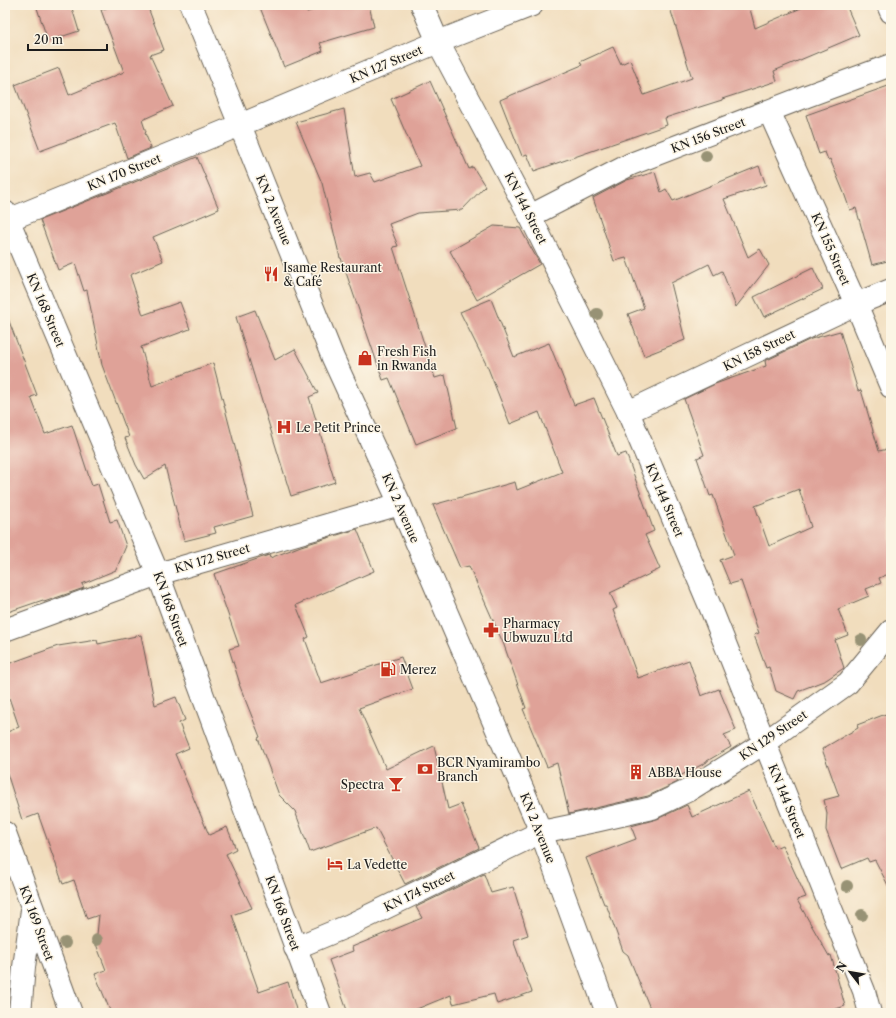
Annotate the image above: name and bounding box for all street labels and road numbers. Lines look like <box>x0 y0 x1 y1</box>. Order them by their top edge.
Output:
street label: KN 127 Street <box>347 42 425 86</box>
street label: KN 156 Street <box>669 114 748 156</box>
street label: KN 170 Street <box>85 150 164 194</box>
street label: KN 144 Street <box>501 170 551 247</box>
street label: KN 2 Avenue <box>253 173 295 248</box>
street label: KN 155 Street <box>808 210 854 288</box>
street label: KN 168 Street <box>24 271 69 350</box>
street label: KN 158 Street <box>721 326 798 374</box>
street label: KN 144 Street <box>643 461 688 540</box>
street label: KN 2 Avenue <box>379 471 423 545</box>
street label: KN 172 Street <box>173 540 252 576</box>
street label: KN 168 Street <box>150 569 192 649</box>
street label: KN 129 Street <box>736 706 810 763</box>
street label: KN 144 Street <box>765 762 809 841</box>
street label: KN 2 Avenue <box>517 791 559 866</box>
street label: KN 174 Street <box>381 867 458 915</box>
street label: KN 168 Street <box>262 873 304 953</box>
street label: KN 169 Street <box>16 883 58 963</box>

